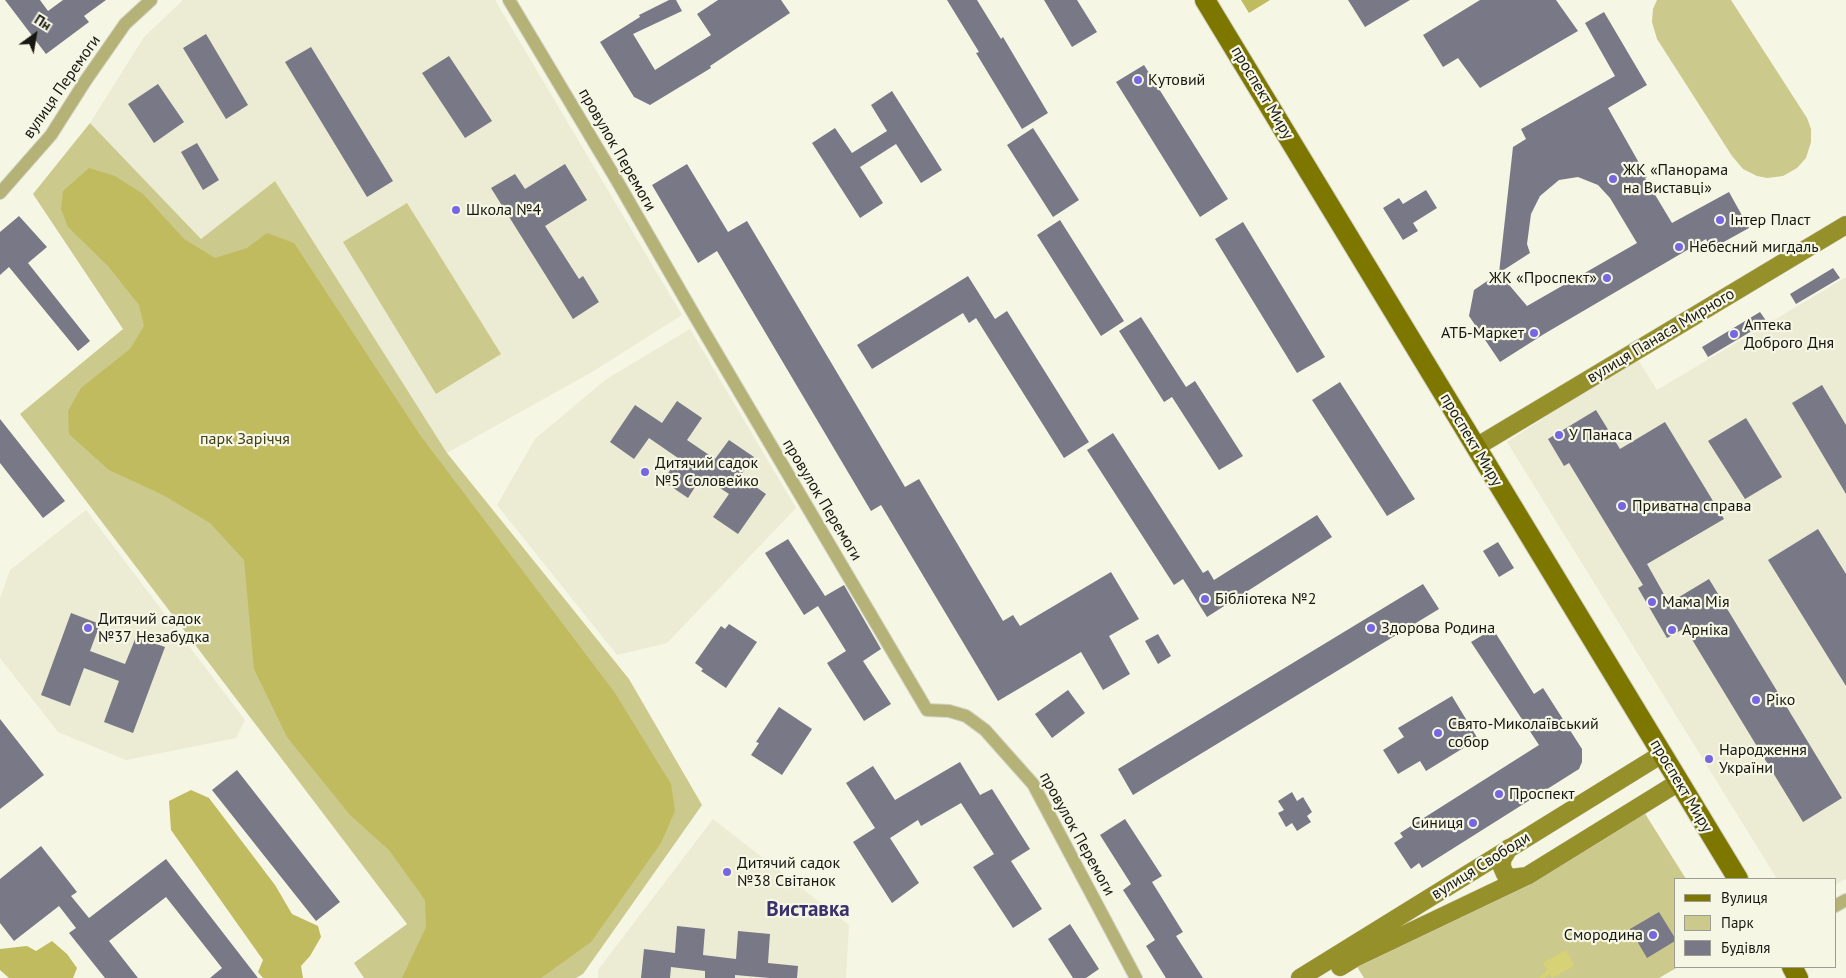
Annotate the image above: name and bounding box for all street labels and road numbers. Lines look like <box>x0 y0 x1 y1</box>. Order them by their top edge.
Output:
street label: вулиця Перемоги <box>19 32 105 142</box>
street label: проспект Миру <box>1227 43 1297 143</box>
street label: провулок Перемоги <box>574 85 660 215</box>
street label: вулиця Панаса Мирного <box>1584 284 1738 388</box>
street label: проспект Миру <box>1436 390 1506 490</box>
street label: провулок Перемоги <box>778 436 866 564</box>
street label: проспект Миру <box>1646 736 1716 836</box>
street label: провулок Перемоги <box>1035 769 1119 899</box>
street label: вулиця Свободи <box>1428 828 1534 904</box>

